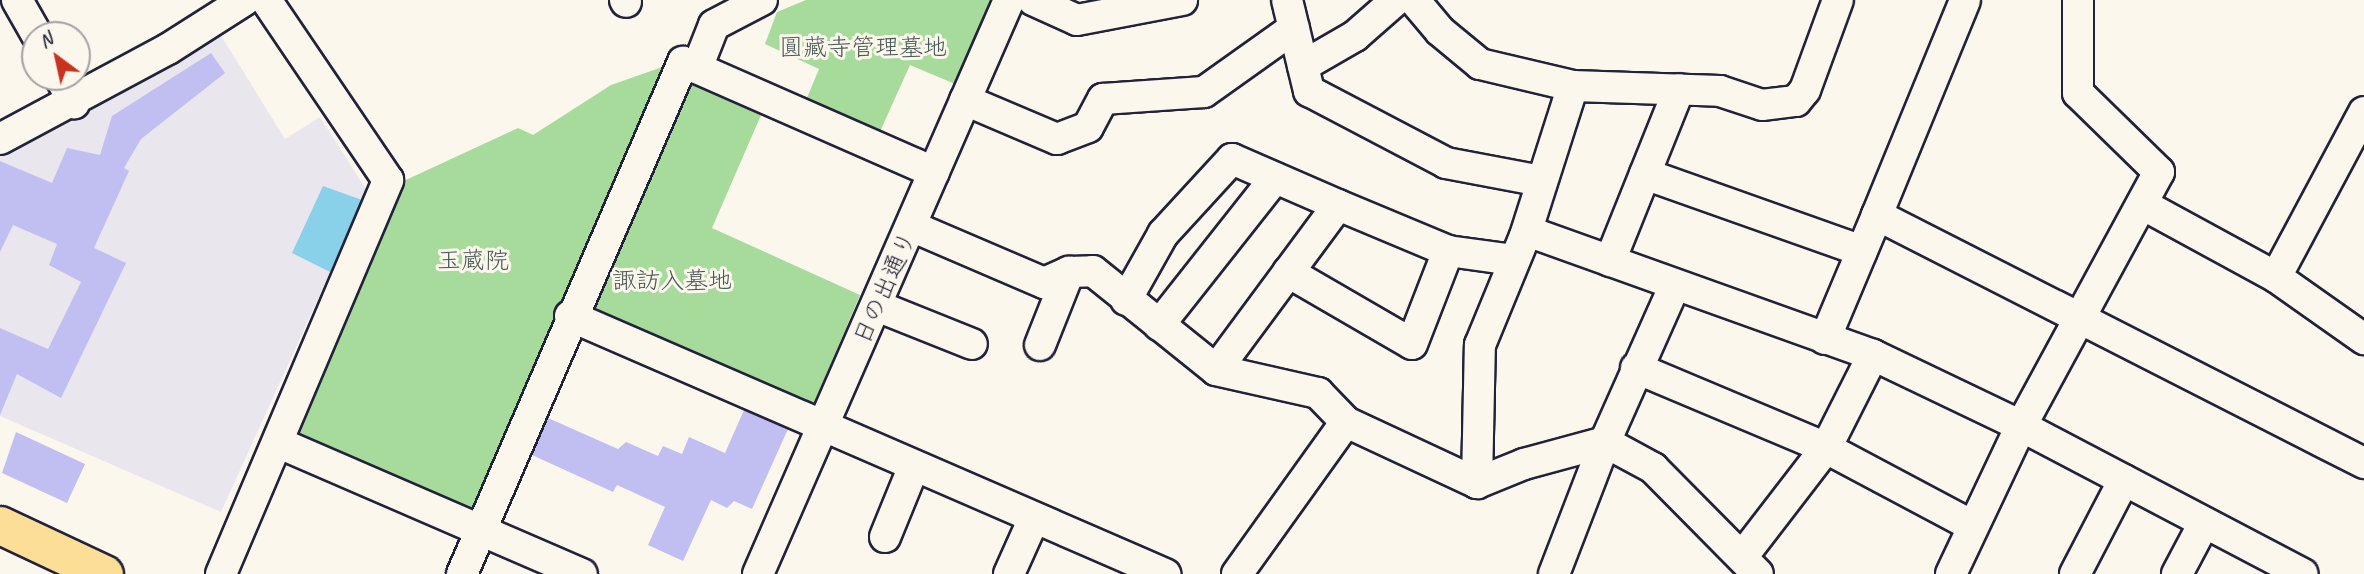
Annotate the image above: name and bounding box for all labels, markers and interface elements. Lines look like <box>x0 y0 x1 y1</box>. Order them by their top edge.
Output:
north arrow <box>21 21 91 91</box>
text: N <box>34 27 57 53</box>
park label: 圓藏寺管理墓地 <box>779 34 947 62</box>
street label: 日の出通り <box>847 227 923 349</box>
park label: 玉蔵院 <box>437 247 509 275</box>
park label: 諏訪入墓地 <box>612 267 732 295</box>

